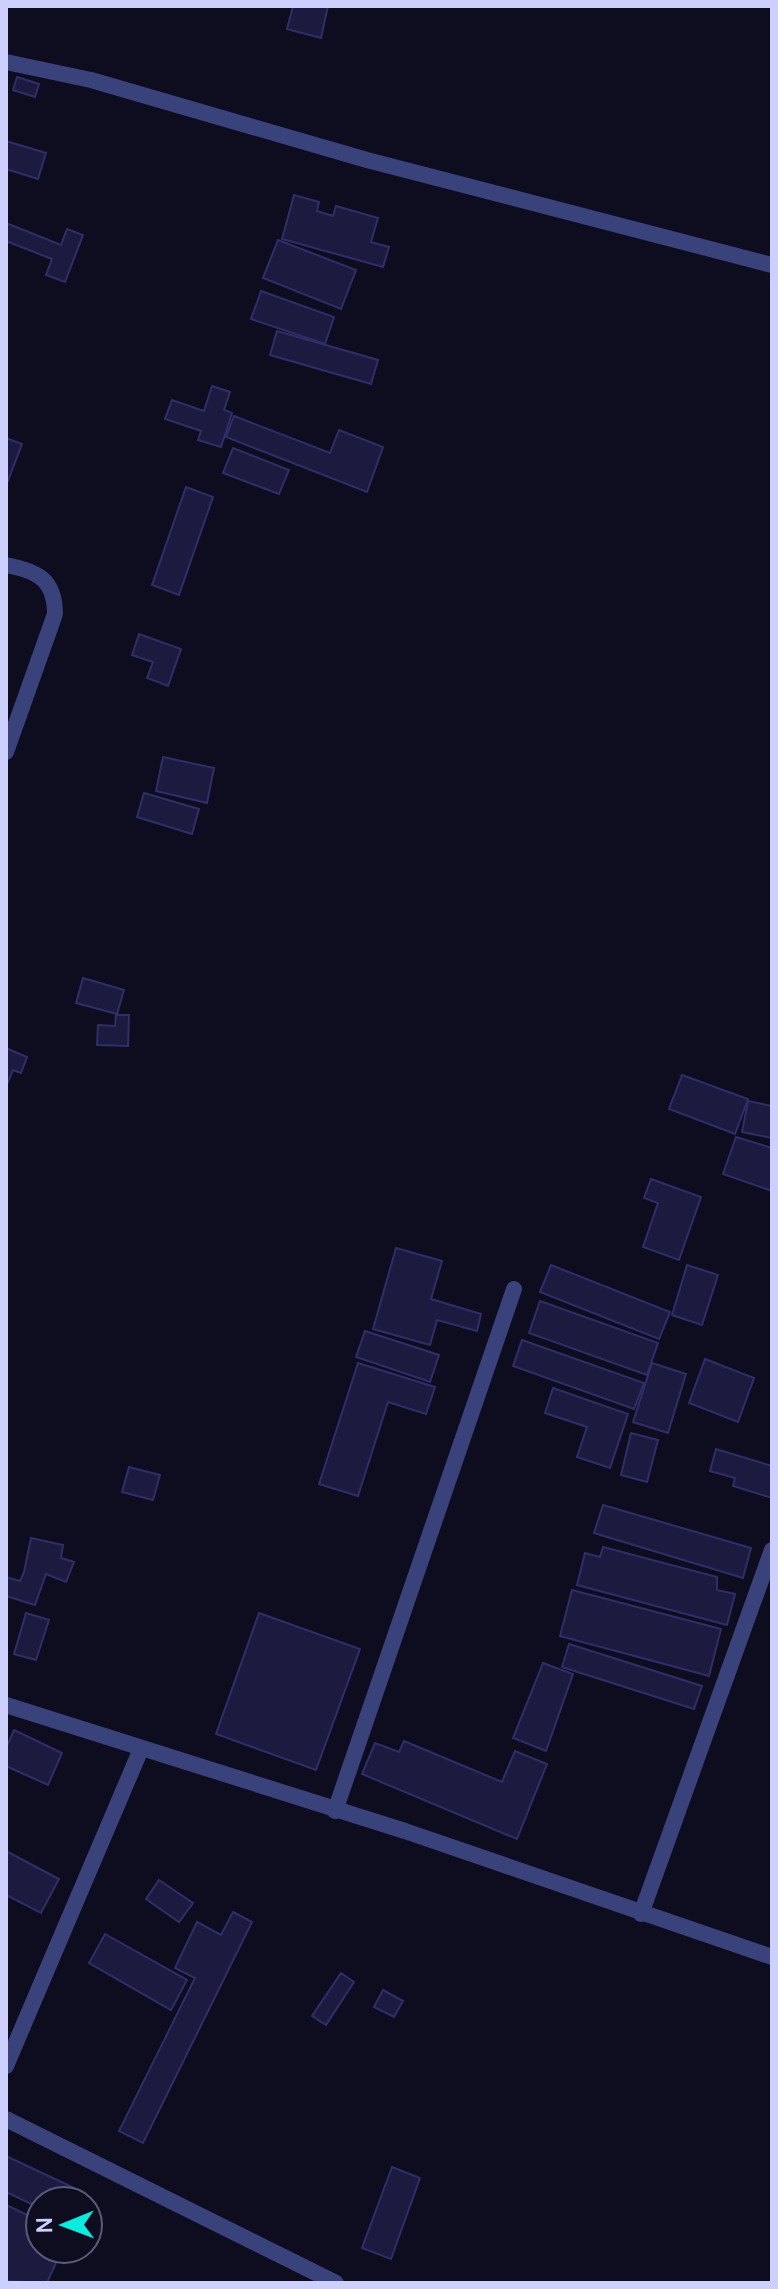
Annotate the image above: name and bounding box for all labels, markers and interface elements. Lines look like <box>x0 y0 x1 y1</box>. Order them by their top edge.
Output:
north arrow <box>24 2185 104 2265</box>
text: N <box>29 2217 59 2234</box>

